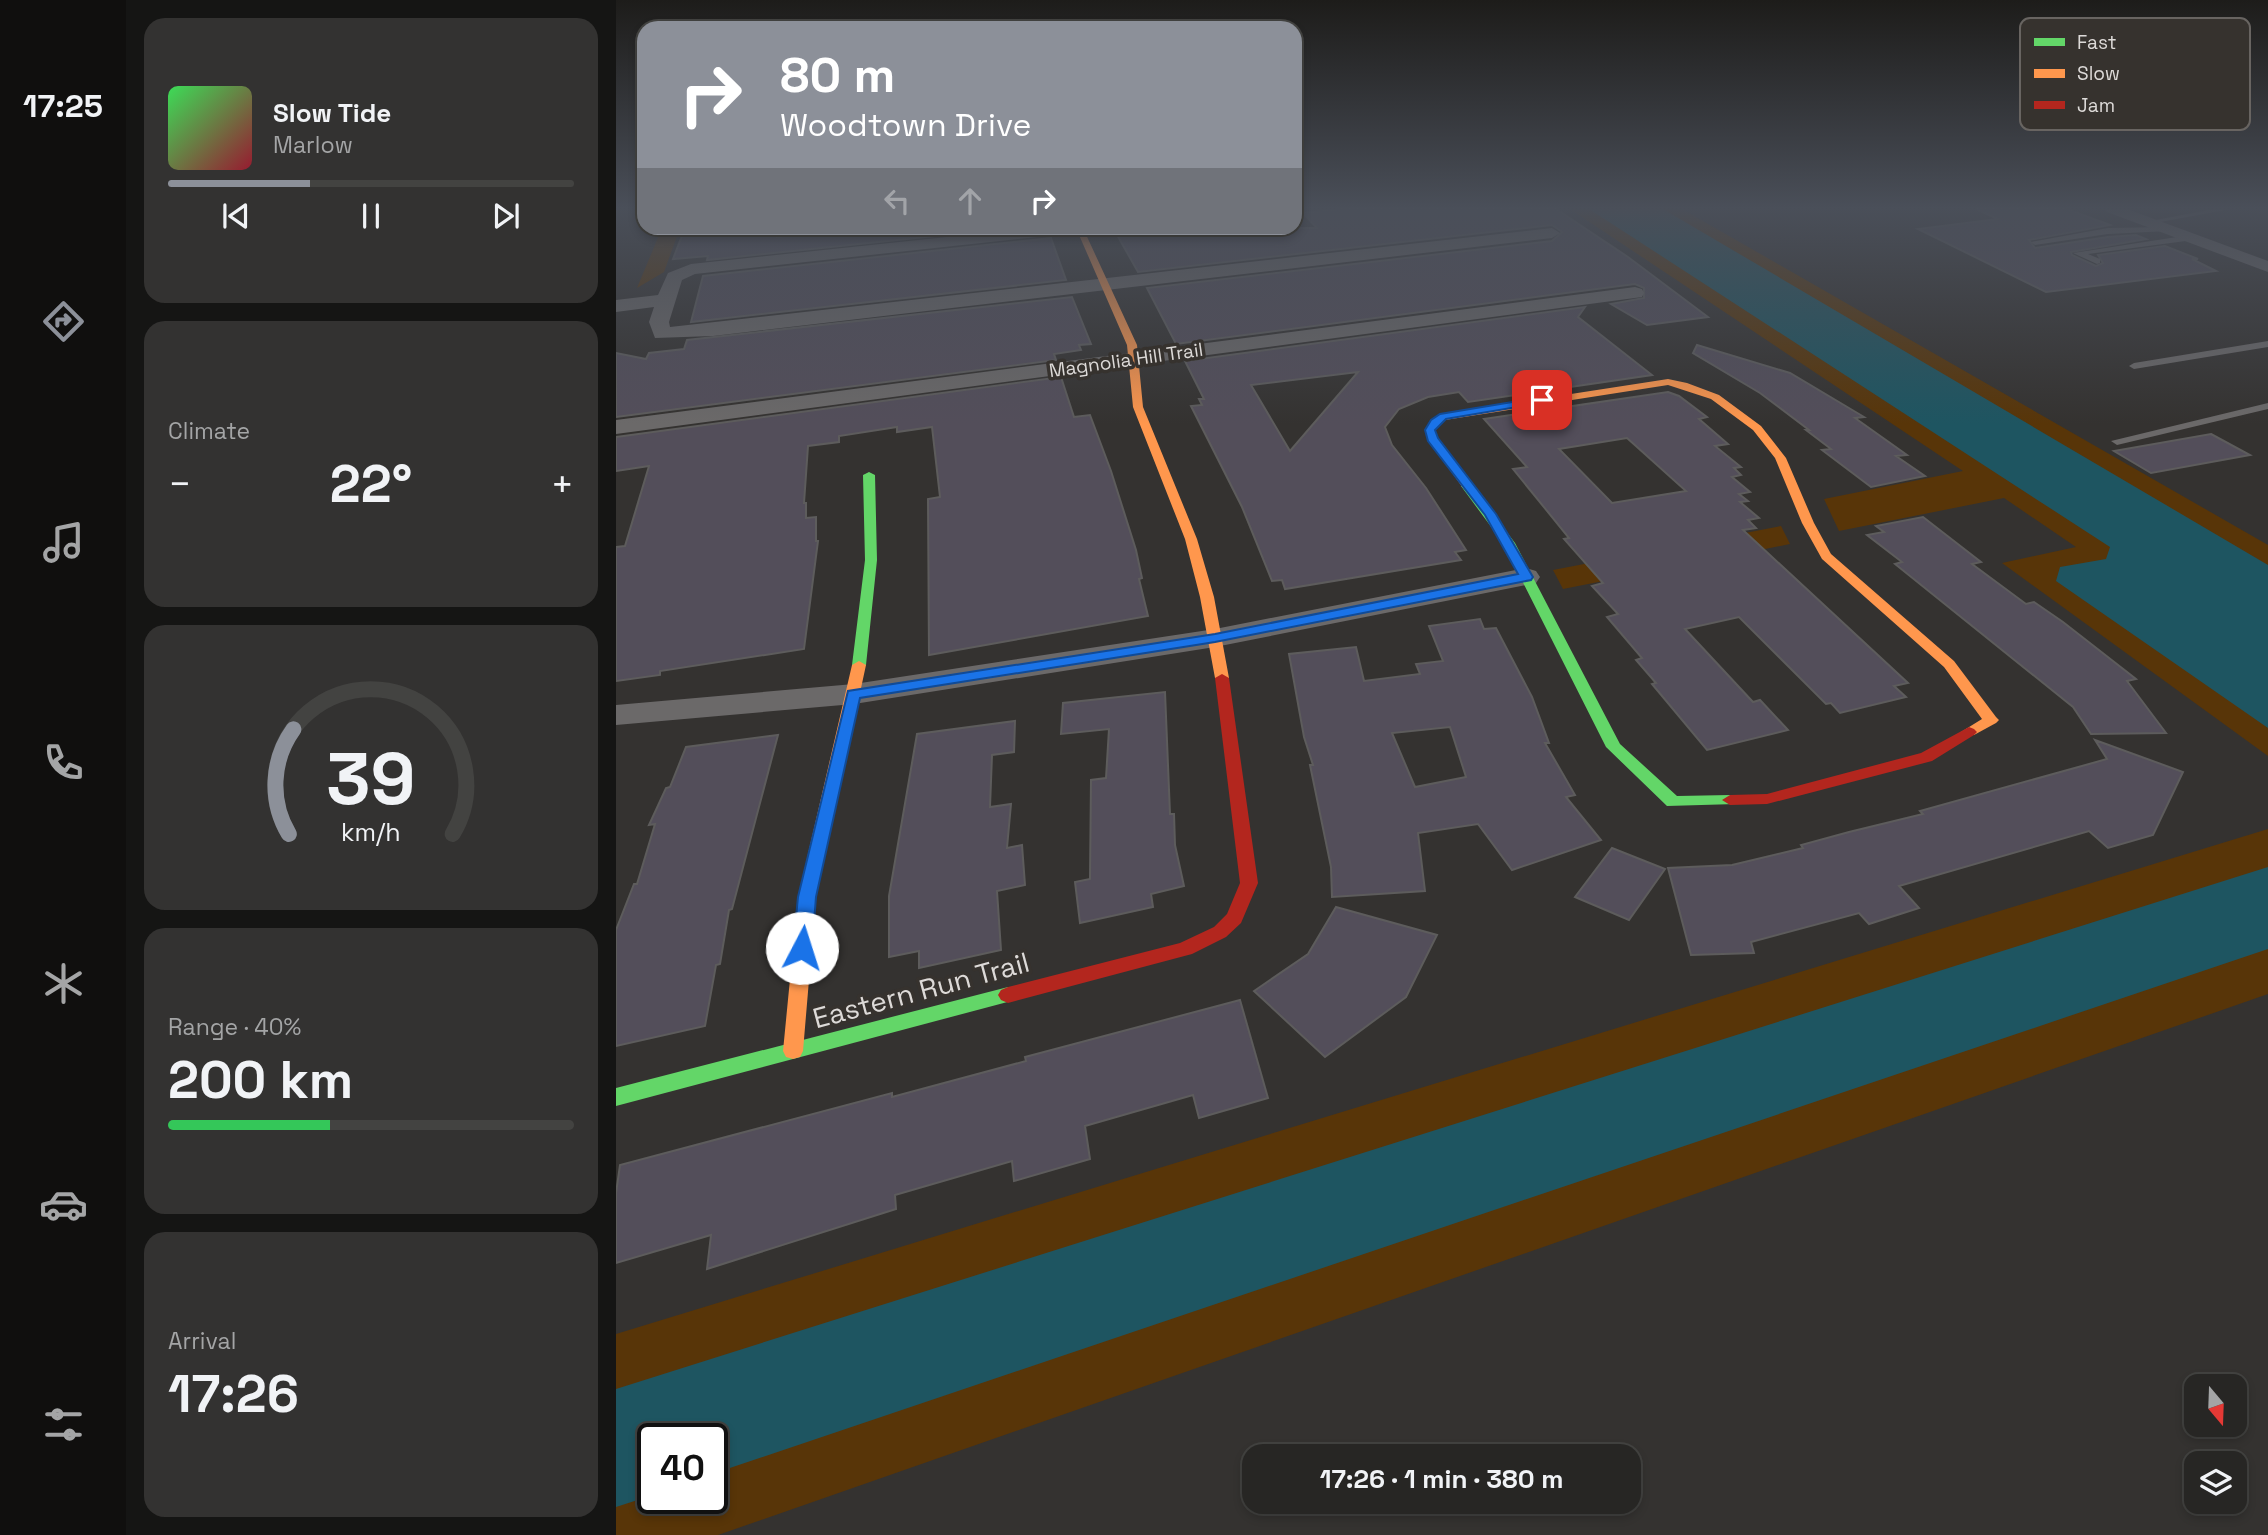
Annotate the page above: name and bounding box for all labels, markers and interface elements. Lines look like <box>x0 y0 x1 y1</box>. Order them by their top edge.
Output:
legend <box>2020 18 2250 130</box>
text: Fast <box>2077 30 2117 55</box>
text: 80 m <box>780 44 895 106</box>
icon: right <box>665 49 756 140</box>
text: Slow <box>2077 61 2120 86</box>
text: 17:25 <box>23 86 103 126</box>
text: Jam <box>2077 93 2115 118</box>
text: Slow Tide <box>273 96 391 130</box>
text: Woodtown Drive <box>780 105 1031 145</box>
text: Marlow <box>273 130 353 160</box>
icon: left <box>878 182 916 220</box>
icon: ahead <box>951 182 989 220</box>
icon: right <box>1024 182 1062 220</box>
icon: previous <box>217 197 255 235</box>
icon: pause <box>352 197 390 235</box>
icon: next <box>487 197 525 235</box>
icon: directions <box>39 297 88 346</box>
street label: Magnolia Hill Trail <box>1047 337 1205 383</box>
pin <box>1512 370 1572 430</box>
icon: arrive <box>1523 381 1561 419</box>
text: Climate <box>168 416 250 446</box>
text: 22° <box>330 451 412 517</box>
text: − <box>168 460 192 508</box>
text: + <box>550 460 574 508</box>
icon: music <box>39 518 88 567</box>
text: 39 <box>326 732 416 825</box>
icon: phone <box>39 738 88 787</box>
text: km/h <box>341 815 401 847</box>
position arrow <box>765 911 839 985</box>
street label: Eastern Run Trail <box>809 944 1033 1036</box>
icon: climate <box>39 959 88 1008</box>
text: Range · 40% <box>168 1012 301 1042</box>
text: 200 km <box>168 1047 353 1113</box>
icon: car <box>39 1180 88 1229</box>
text: Arrival <box>168 1326 236 1356</box>
text: 17:26 <box>168 1361 299 1427</box>
north arrow <box>2184 1374 2247 1437</box>
map controls <box>2184 1374 2247 1514</box>
icon: filters <box>39 1400 88 1449</box>
speed limit sign: 40 <box>637 1423 728 1514</box>
button: layers <box>2184 1451 2247 1514</box>
text: 17:26 · 1 min · 380 m <box>1320 1462 1563 1496</box>

